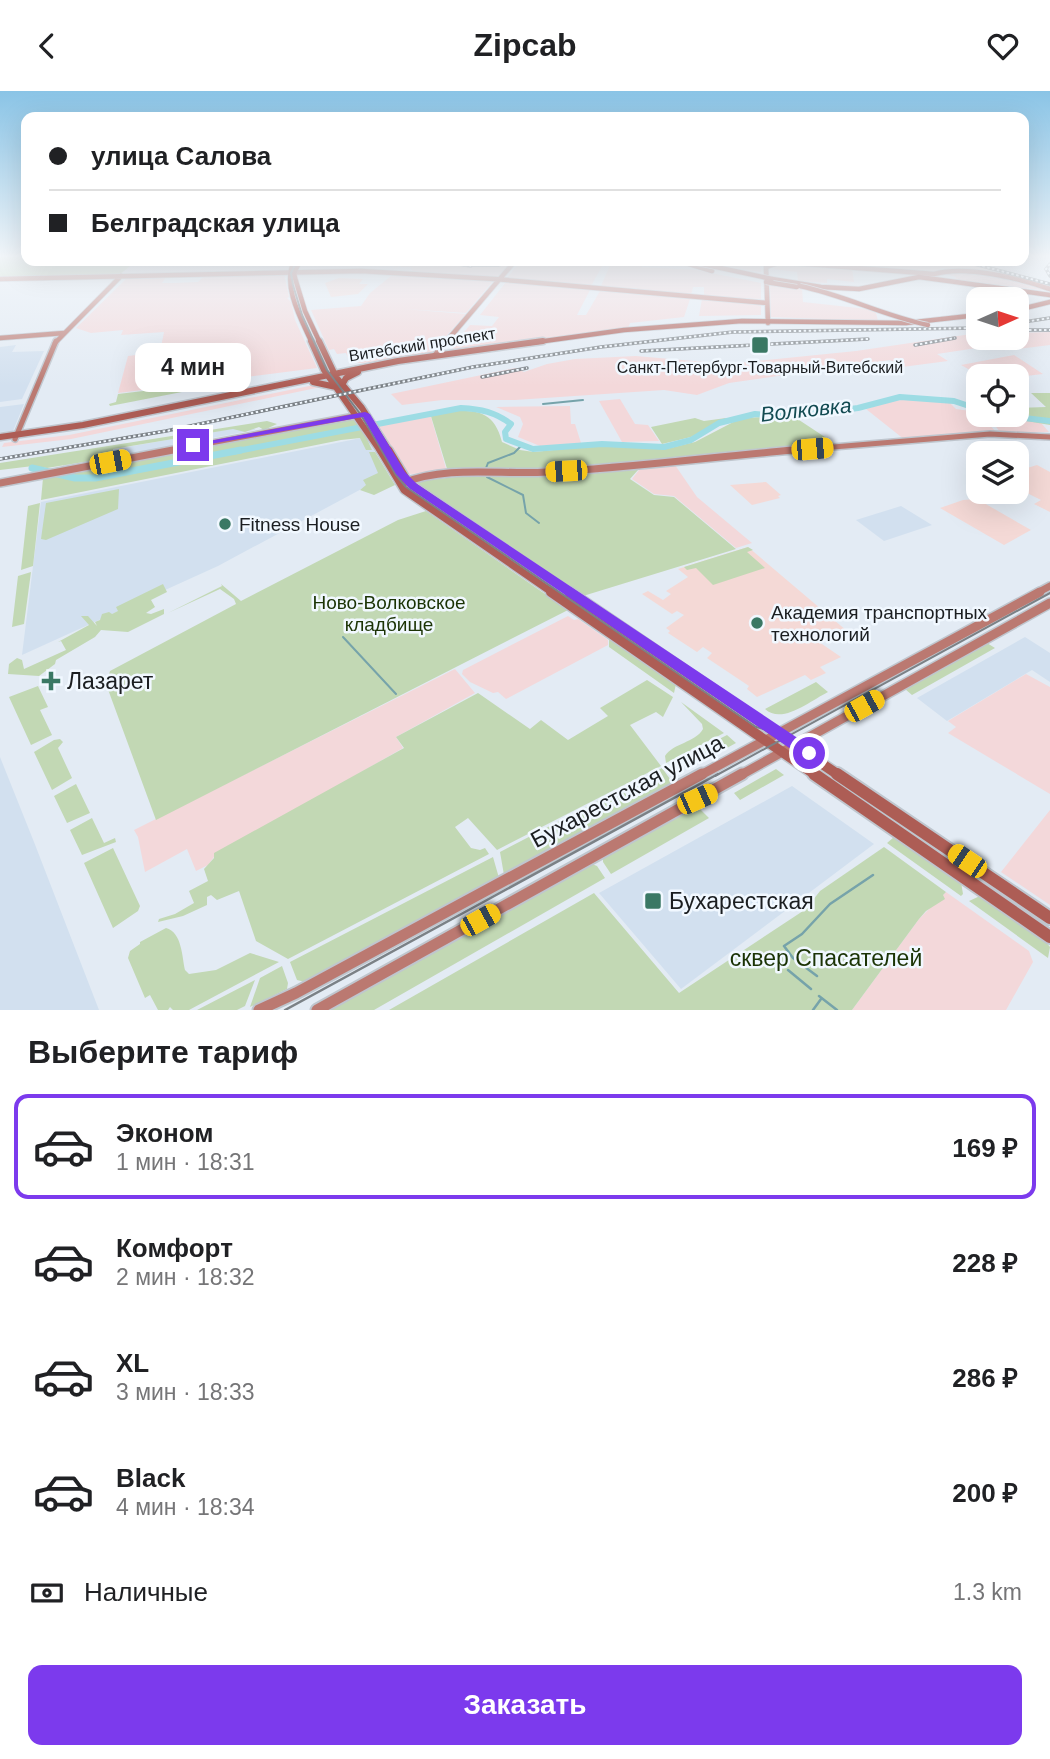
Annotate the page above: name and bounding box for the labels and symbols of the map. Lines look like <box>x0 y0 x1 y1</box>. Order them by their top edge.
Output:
north arrow <box>966 287 1029 350</box>
street label: Витебский проспект <box>348 324 497 364</box>
marker: Санкт-Петербург-Товарный-Витебский <box>750 335 770 355</box>
callout: 4 мин <box>135 343 251 393</box>
place label: Санкт-Петербург-Товарный-Витебский <box>617 359 903 376</box>
water label: Волковка <box>759 393 853 426</box>
route end <box>177 429 209 461</box>
car <box>791 437 834 461</box>
car <box>88 448 133 476</box>
car <box>545 459 588 483</box>
place label: Fitness House <box>239 514 360 535</box>
marker: Fitness House <box>217 516 233 532</box>
park label: Ново-Волковское кладбище <box>312 592 466 635</box>
place label: Академия транспортных технологий <box>771 602 988 645</box>
marker: Академия транспортных технологий <box>749 615 765 631</box>
place label: Лазарет <box>67 668 154 694</box>
marker: Лазарет <box>41 671 61 691</box>
car <box>841 687 888 725</box>
street label: Бухарестская улица <box>526 729 728 853</box>
route start <box>793 737 825 769</box>
car <box>674 781 721 817</box>
car <box>944 841 991 881</box>
place label: Бухарестская <box>669 888 814 914</box>
marker: Бухарестская <box>643 891 663 911</box>
car <box>457 901 504 939</box>
park label: cквер Спасателей <box>730 945 922 971</box>

